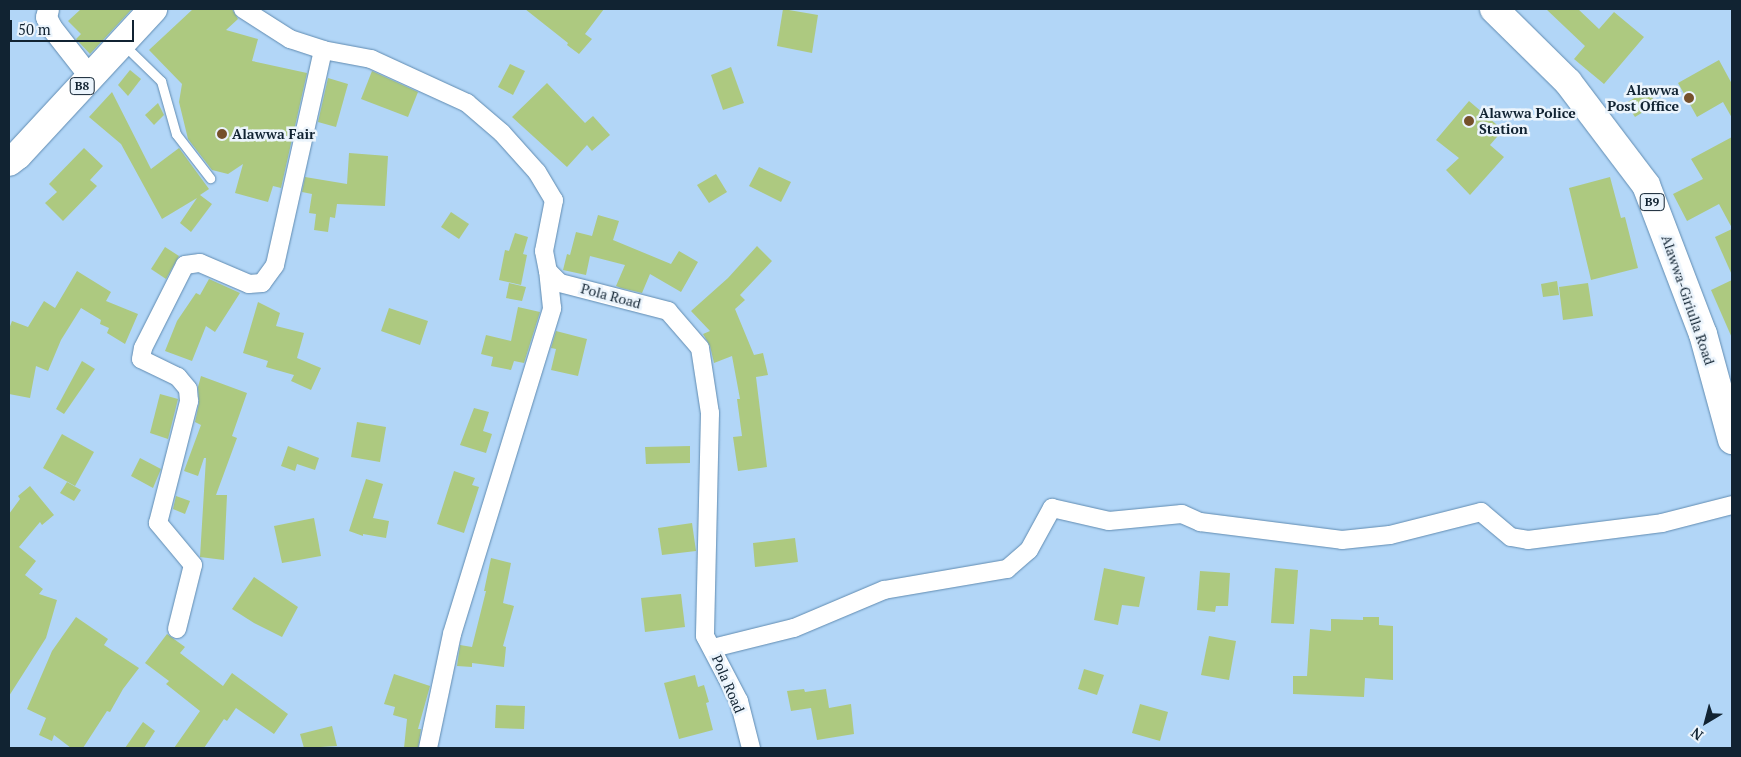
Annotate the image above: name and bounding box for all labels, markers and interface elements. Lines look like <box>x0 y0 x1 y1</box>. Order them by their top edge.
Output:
scale bar <box>12 10 136 42</box>
text: 50 m <box>18 19 51 39</box>
road number: B8 <box>70 76 94 95</box>
place label: Alawwa Post Office <box>1607 82 1679 114</box>
marker: Alawwa Post Office <box>1683 92 1695 104</box>
place label: Alawwa Police Station <box>1479 105 1576 138</box>
marker: Alawwa Police Station <box>1463 115 1475 127</box>
place label: Alawwa Fair <box>232 126 315 142</box>
marker: Alawwa Fair <box>216 128 228 140</box>
road number: B9 <box>1640 192 1664 212</box>
street label: Alawwa-Giriulla Road <box>1658 233 1718 367</box>
street label: Pola Road <box>579 280 643 312</box>
street label: Pola Road <box>708 652 748 716</box>
north arrow <box>1681 697 1731 747</box>
text: N <box>1687 724 1707 745</box>

